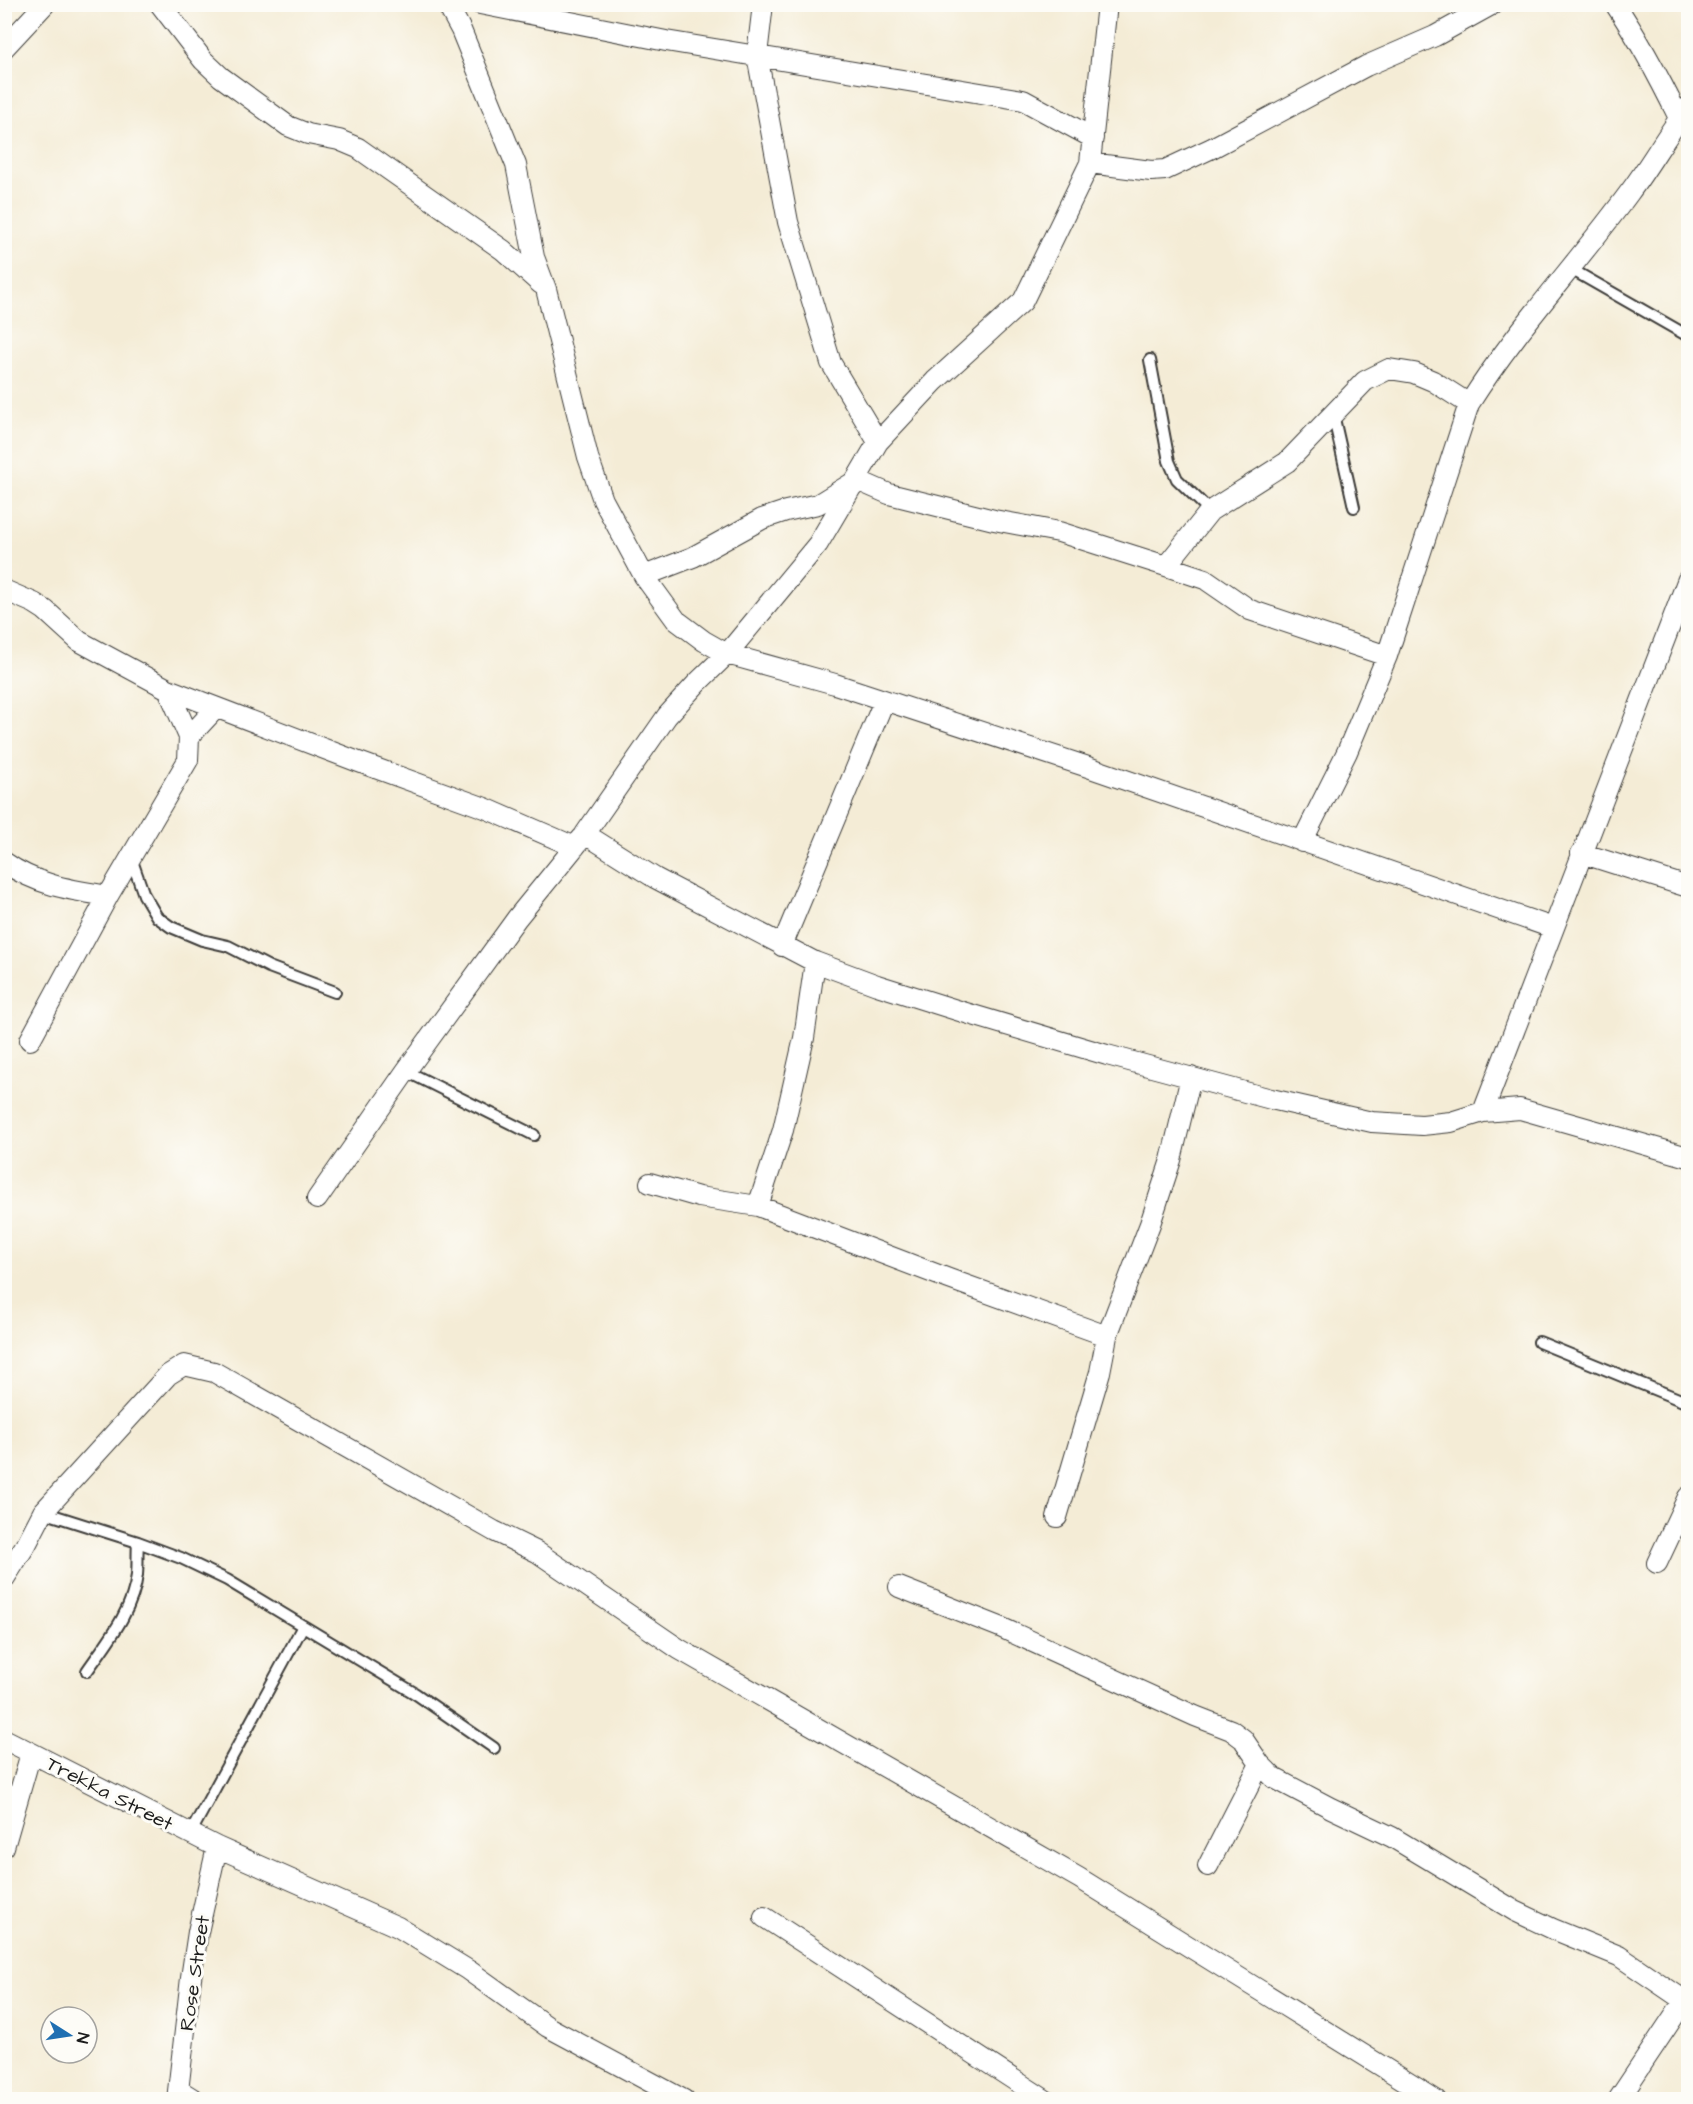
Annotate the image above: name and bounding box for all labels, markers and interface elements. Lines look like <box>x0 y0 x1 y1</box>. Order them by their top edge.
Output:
street label: Trekka Street <box>41 1750 178 1838</box>
street label: Rose Street <box>173 1914 217 2033</box>
north arrow <box>39 2005 99 2065</box>
text: N <box>71 2031 94 2045</box>

